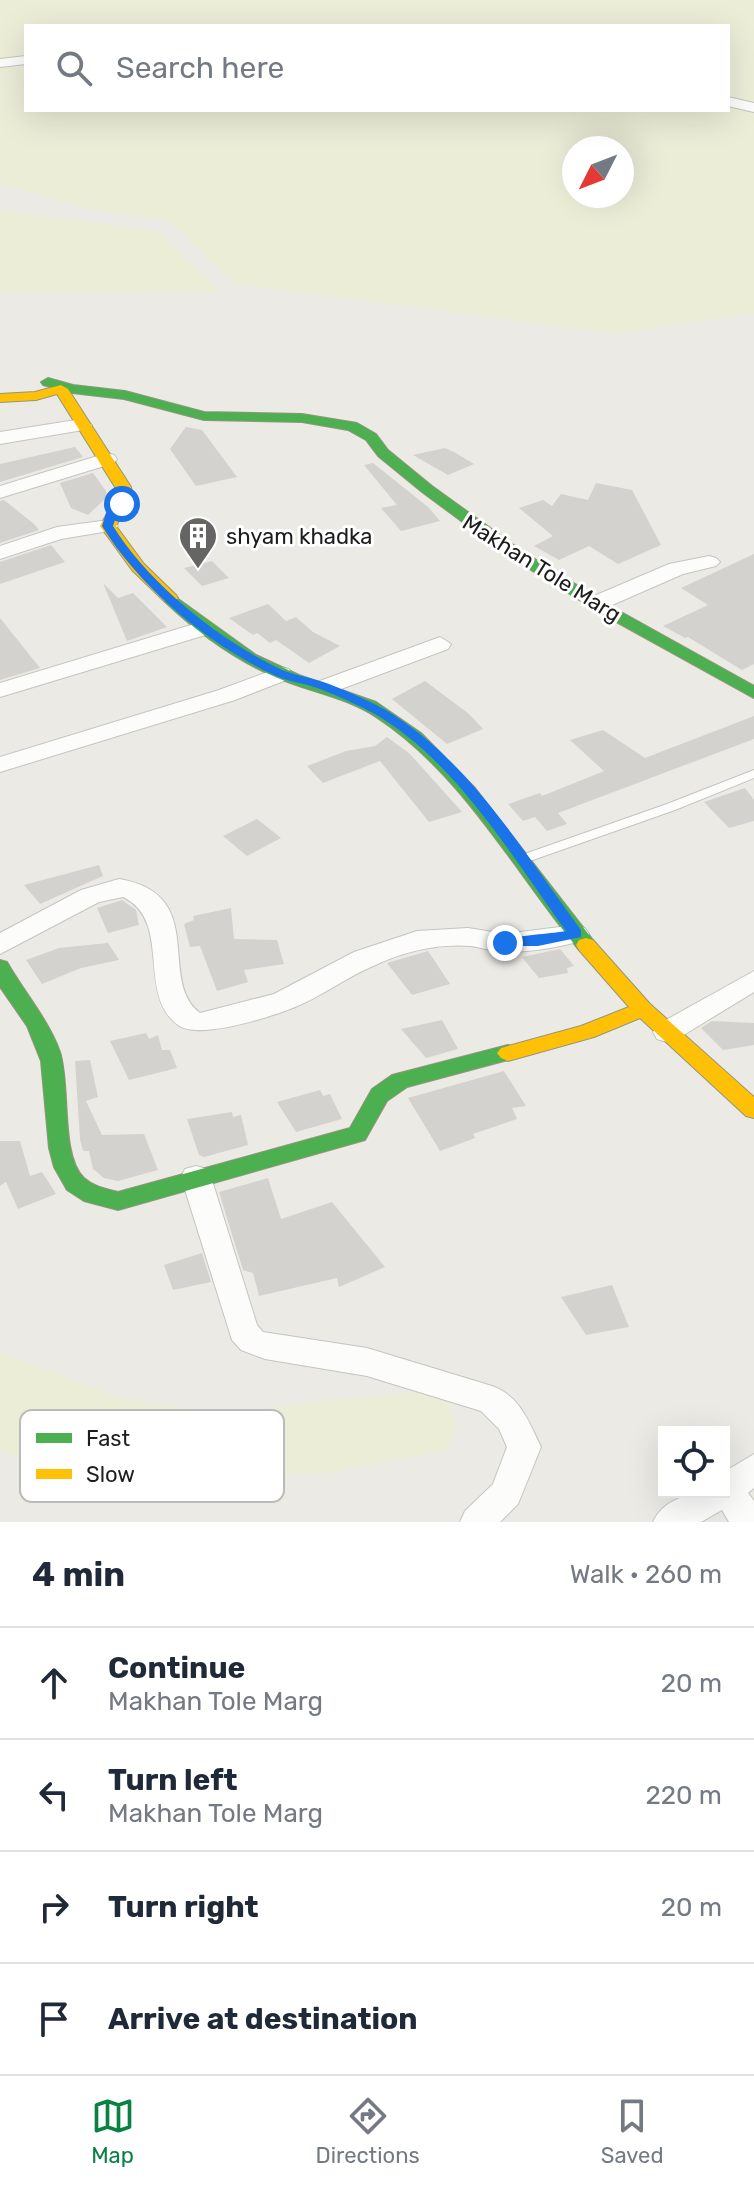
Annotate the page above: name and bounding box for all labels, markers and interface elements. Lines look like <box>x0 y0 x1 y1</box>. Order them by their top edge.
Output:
search box <box>24 24 730 112</box>
icon: search <box>52 46 96 90</box>
text: Search here <box>116 50 284 86</box>
north arrow <box>562 136 634 208</box>
route start <box>104 486 140 522</box>
street label: Makhan Tole Marg <box>457 509 626 628</box>
building icon: shyam khadka <box>177 515 219 570</box>
place label: shyam khadka <box>226 523 372 550</box>
route end <box>487 925 523 961</box>
legend <box>20 1410 284 1502</box>
text: Fast <box>86 1425 131 1452</box>
map controls <box>658 1426 730 1498</box>
button: locate <box>658 1426 730 1498</box>
text: Slow <box>86 1461 135 1488</box>
text: 4 min <box>32 1554 125 1595</box>
text: Walk · 260 m <box>570 1559 722 1590</box>
text: Continue <box>108 1650 245 1686</box>
icon: ahead <box>32 1661 76 1705</box>
text: 20 m <box>661 1668 722 1699</box>
text: Makhan Tole Marg <box>108 1686 323 1717</box>
text: Turn left <box>108 1762 238 1798</box>
icon: left <box>32 1773 76 1817</box>
text: 220 m <box>645 1780 722 1811</box>
text: Makhan Tole Marg <box>108 1798 323 1829</box>
icon: right <box>32 1885 76 1929</box>
text: Turn right <box>108 1889 259 1925</box>
text: 20 m <box>661 1892 722 1923</box>
icon: arrive <box>32 1997 76 2041</box>
text: Arrive at destination <box>108 2001 418 2037</box>
tab: Map <box>91 2094 135 2169</box>
tab: Directions <box>316 2094 420 2169</box>
tab: Saved <box>601 2094 664 2169</box>

